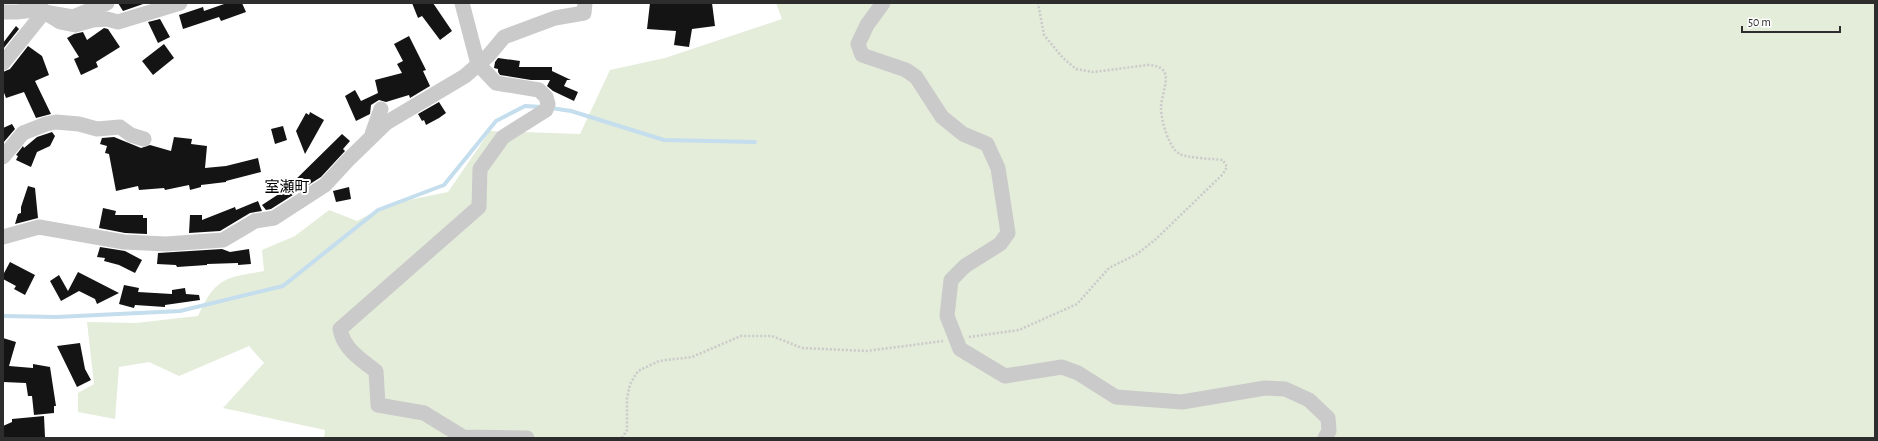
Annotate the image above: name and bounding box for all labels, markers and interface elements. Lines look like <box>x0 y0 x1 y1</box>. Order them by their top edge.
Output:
scale bar <box>1742 8 1840 34</box>
text: 50 m <box>1748 16 1771 28</box>
district label: 室瀬町 <box>264 179 310 195</box>

